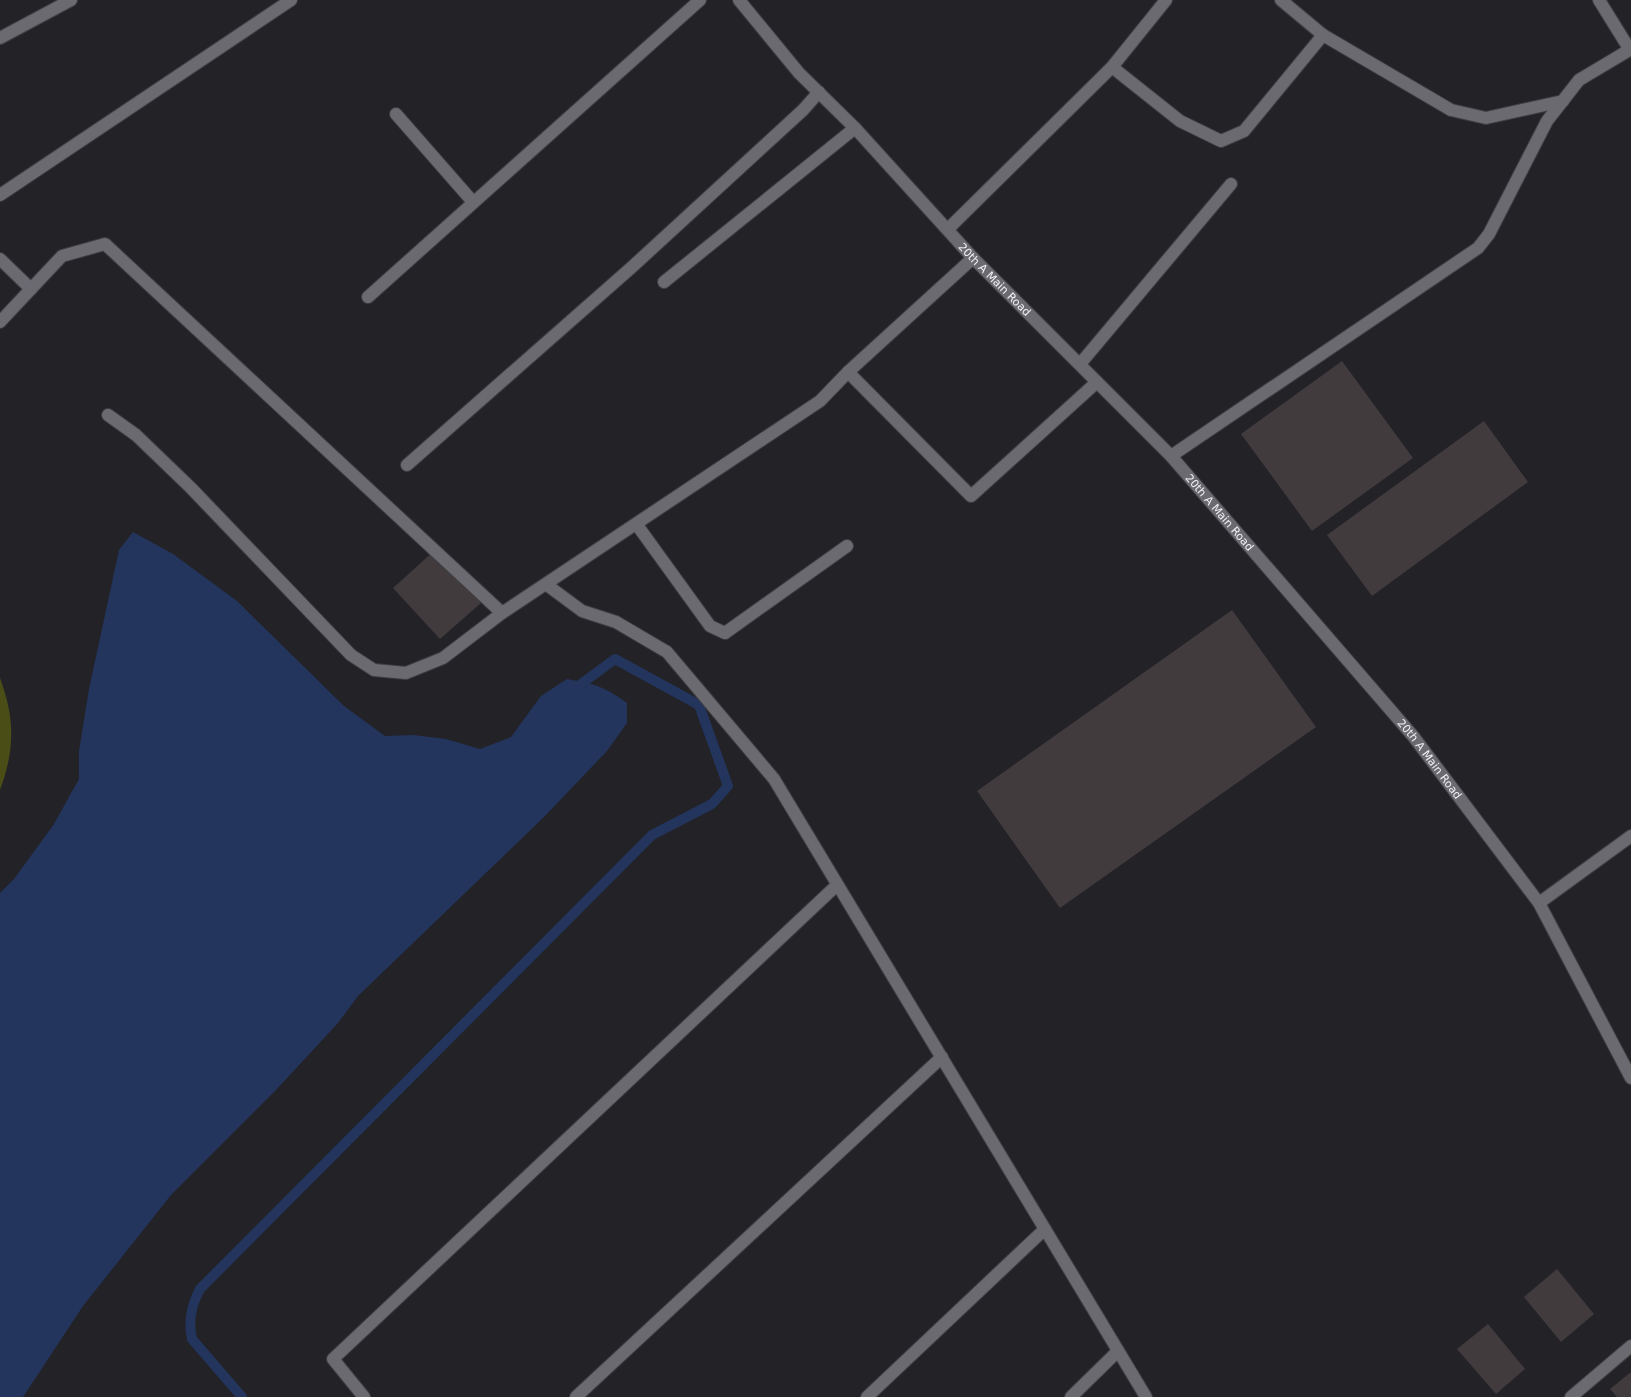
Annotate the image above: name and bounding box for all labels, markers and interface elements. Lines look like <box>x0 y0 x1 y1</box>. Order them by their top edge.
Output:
street label: 20th A Main Road <box>956 241 1033 319</box>
street label: 20th A Main Road <box>1183 472 1256 554</box>
street label: 20th A Main Road <box>1394 717 1464 802</box>

